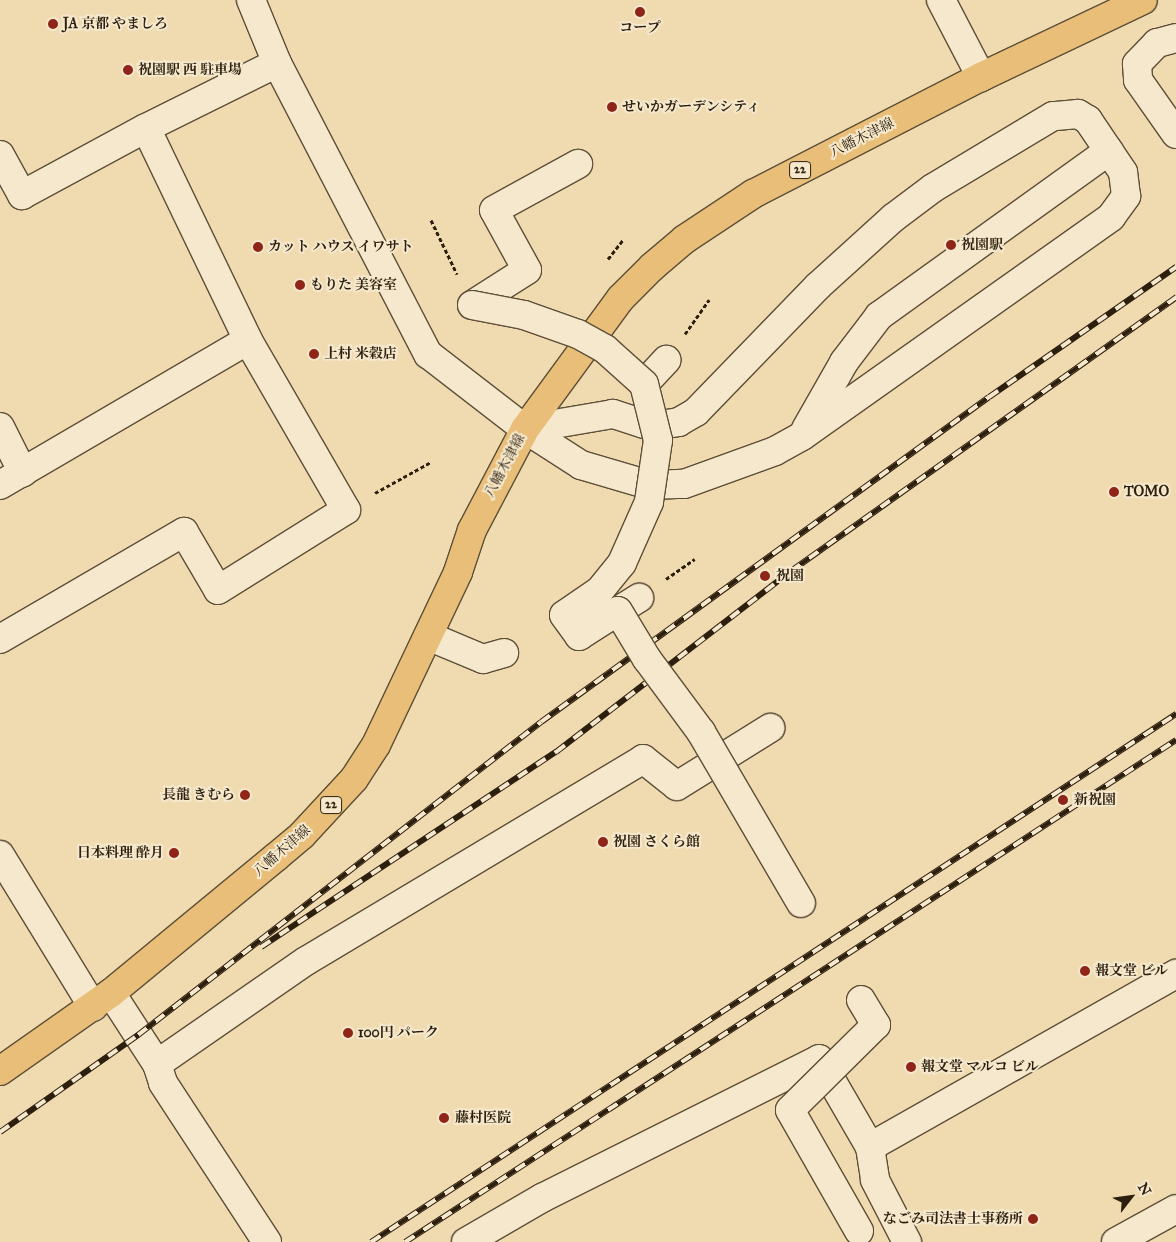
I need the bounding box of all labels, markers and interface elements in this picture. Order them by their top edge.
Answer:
marker: コープ [634,6,646,18]
place label: JA 京都 やましろ [63,16,168,32]
marker: JA 京都 やましろ [47,18,59,30]
place label: コープ [619,20,661,36]
place label: 祝園駅 西 駐車場 [138,62,242,78]
marker: 祝園駅 西 駐車場 [122,64,134,76]
place label: せいかガーデンシティ [622,99,762,115]
marker: せいかガーデンシティ [606,101,618,113]
street label: 八幡木津線 [827,115,897,161]
road number: 22 [789,160,811,180]
place label: 祝園駅 [961,237,1003,253]
place label: カット ハウス イワサト [268,239,414,255]
marker: 祝園駅 [945,239,957,251]
marker: カット ハウス イワサト [252,241,264,253]
place label: もりた 美容室 [310,277,397,293]
marker: もりた 美容室 [294,279,306,291]
place label: 上村 米穀店 [324,346,397,362]
marker: 上村 米穀店 [308,348,320,360]
street label: 八幡木津線 [481,431,529,501]
place label: TOMO [1124,484,1169,500]
marker: TOMO [1108,486,1120,498]
place label: 祝園 [776,568,804,584]
marker: 祝園 [758,569,772,583]
place label: 長龍 きむら [162,787,235,803]
marker: 長龍 きむら [239,789,251,801]
place label: 新祝園 [1074,792,1116,808]
marker: 新祝園 [1056,793,1070,807]
road number: 22 [320,796,342,814]
street label: 八幡木津線 [250,822,314,880]
place label: 祝園 さくら館 [613,834,700,850]
marker: 祝園 さくら館 [597,836,609,848]
place label: 日本料理 酔月 [77,845,164,861]
marker: 日本料理 酔月 [168,847,180,859]
place label: 報文堂 ビル [1095,963,1168,979]
marker: 報文堂 ビル [1079,965,1091,977]
place label: 100円 パーク [358,1025,439,1041]
marker: 100円 パーク [342,1027,354,1039]
place label: 報文堂 マルコ ビル [921,1059,1039,1075]
marker: 報文堂 マルコ ビル [905,1061,917,1073]
place label: 藤村医院 [455,1110,511,1126]
marker: 藤村医院 [437,1111,451,1125]
north arrow [1106,1172,1156,1222]
text: N [1134,1180,1155,1199]
place label: なごみ司法書士事務所 [883,1211,1023,1227]
marker: なごみ司法書士事務所 [1027,1213,1039,1225]

